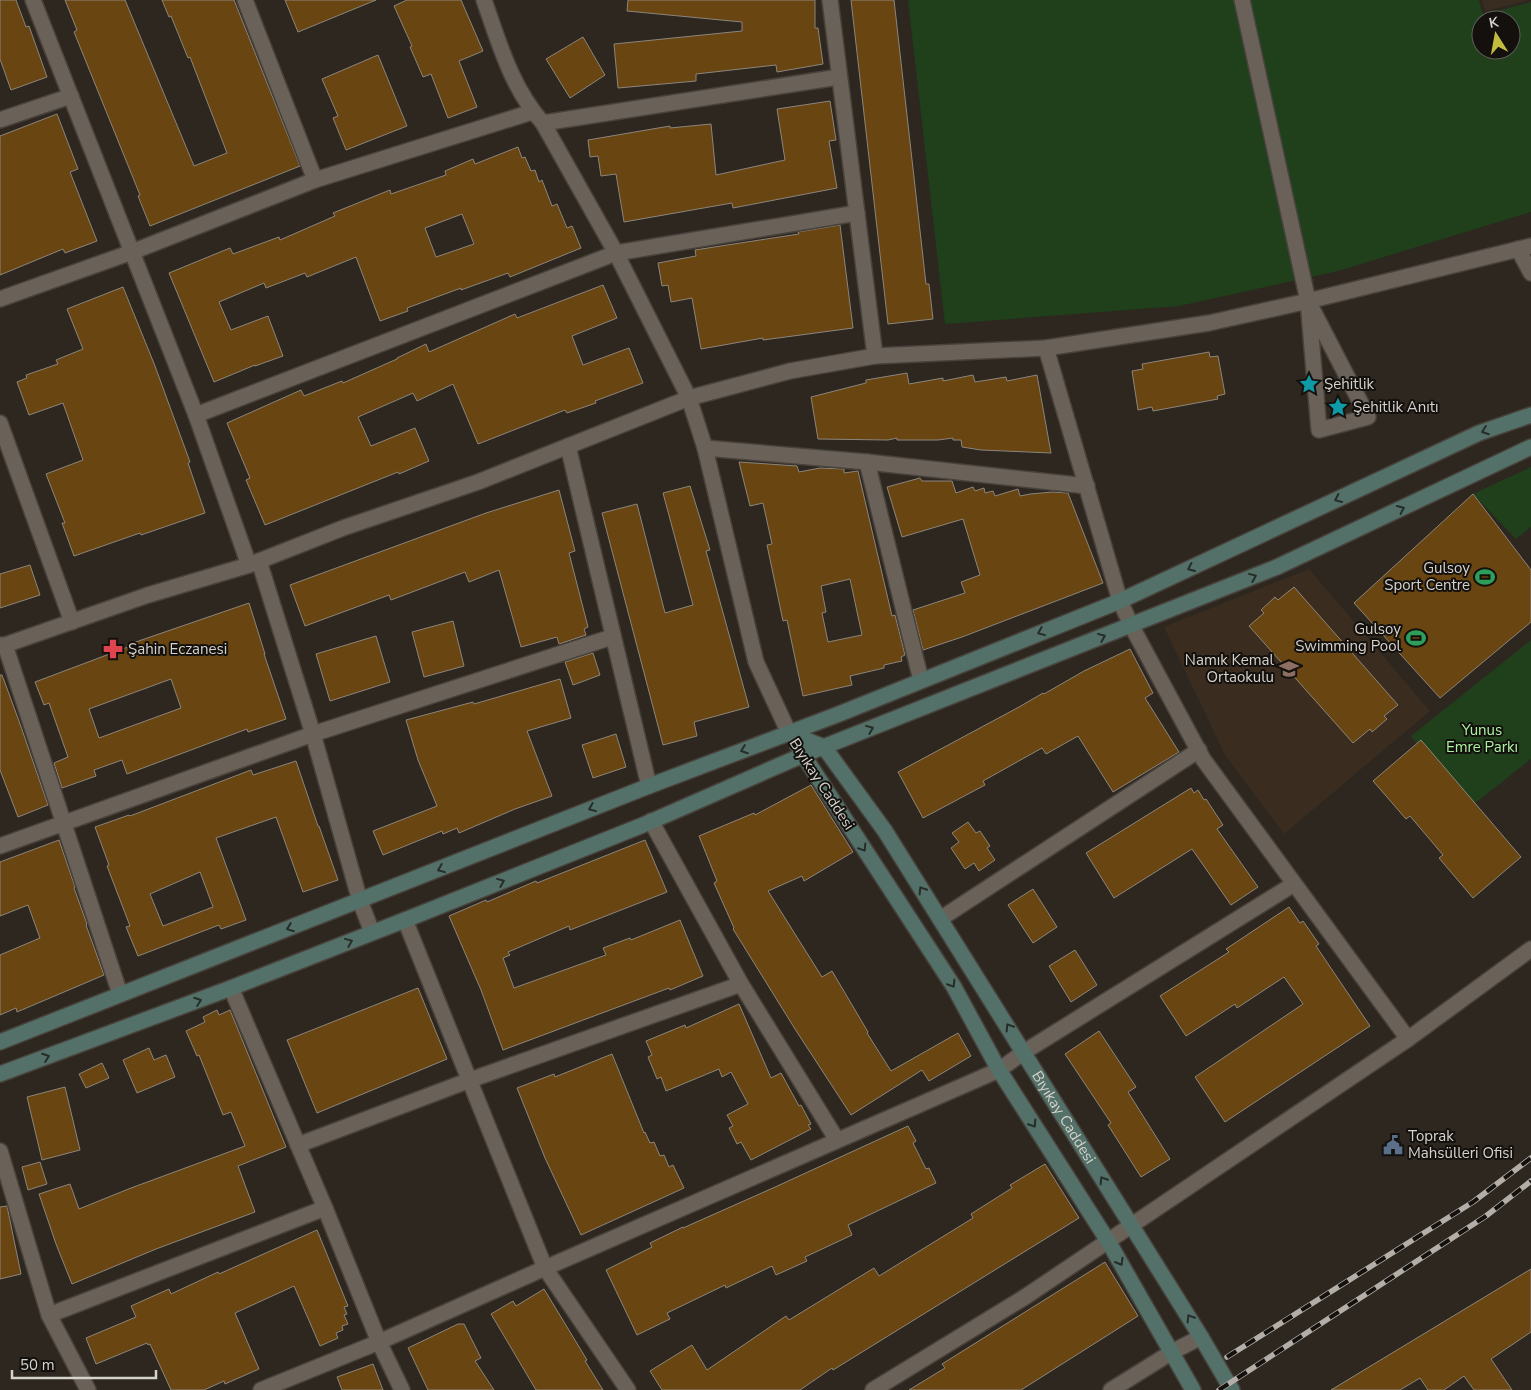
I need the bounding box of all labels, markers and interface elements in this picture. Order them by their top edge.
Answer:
north arrow [1471,10,1521,60]
text: K [1487,12,1501,33]
place icon: Şehitlik [1298,373,1320,395]
place label: Şehitlik [1324,374,1374,394]
place icon: Şehitlik Anıtı [1327,396,1349,418]
place label: Şehitlik Anıtı [1353,397,1438,417]
one-way arrow [1481,425,1490,435]
one-way arrow [1334,493,1343,503]
one-way arrow [1396,505,1405,515]
place label: Gulsoy Sport Centre [1384,558,1470,595]
one-way arrow [1187,562,1196,573]
sports icon: Gulsoy Sport Centre [1474,566,1496,588]
one-way arrow [1248,572,1257,583]
place label: Gulsoy Swimming Pool [1295,619,1402,656]
one-way arrow [1037,626,1046,637]
sports icon: Gulsoy Swimming Pool [1405,627,1427,649]
one-way arrow [1097,632,1106,643]
pharmacy icon: Şahin Eczanesi [102,638,124,660]
place label: Şahin Eczanesi [128,639,227,659]
place label: Namık Kemal Ortaokulu [1185,650,1275,687]
school or university icon: Namık Kemal Ortaokulu [1278,658,1300,680]
park label: Yunus Emre Parkı [1446,720,1518,757]
one-way arrow [865,724,873,734]
street label: Bıyıkay Caddesi [785,734,859,834]
one-way arrow [740,744,748,754]
one-way arrow [588,802,597,813]
one-way arrow [857,842,867,851]
one-way arrow [437,862,446,873]
one-way arrow [496,878,504,888]
one-way arrow [919,886,928,895]
one-way arrow [286,922,294,932]
one-way arrow [344,937,353,948]
one-way arrow [946,978,955,987]
one-way arrow [193,997,202,1007]
one-way arrow [1005,1024,1015,1033]
one-way arrow [41,1053,49,1063]
street label: Bıyıkay Caddesi [1027,1067,1100,1167]
one-way arrow [1027,1119,1037,1128]
place label: Toprak Mahsülleri Ofisi [1408,1126,1513,1163]
public building icon: Toprak Mahsülleri Ofisi [1382,1134,1404,1156]
one-way arrow [1100,1177,1110,1186]
one-way arrow [1114,1256,1124,1265]
one-way arrow [1186,1314,1196,1323]
scale bar [12,1348,156,1380]
text: 50 m [20,1355,55,1375]

